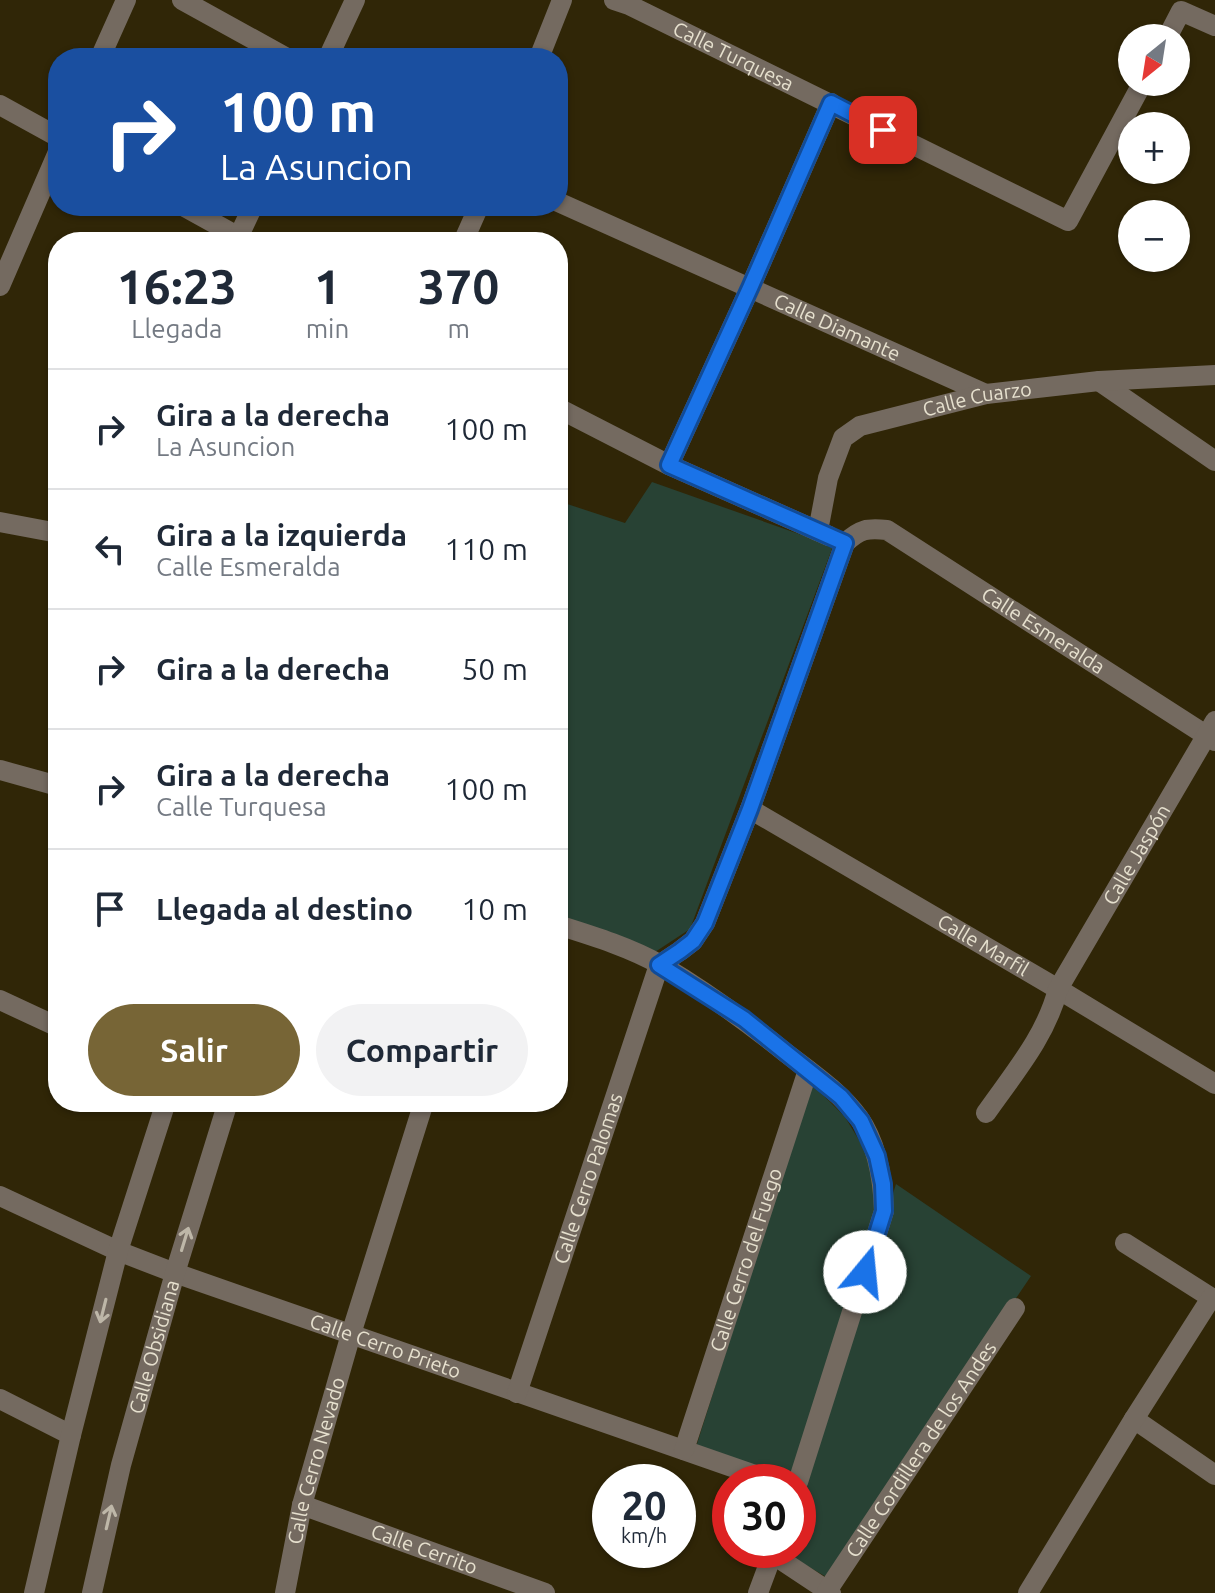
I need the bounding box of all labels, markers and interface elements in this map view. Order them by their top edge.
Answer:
street label: Calle Turquesa [669,17,797,95]
north arrow [1118,24,1190,96]
map controls [1118,24,1190,272]
icon: right [88,80,192,184]
text: 100 m [220,80,376,143]
pin [849,96,917,164]
icon: arrive [861,108,905,152]
button: + [1118,112,1190,184]
text: La Asuncion [220,146,413,187]
button: − [1118,200,1190,272]
text: 16:23 [117,259,237,313]
text: 1 [314,259,341,313]
text: 370 [418,259,499,313]
street label: Calle Diamante [771,288,904,365]
text: Llegada [131,314,222,343]
text: min [306,314,349,343]
text: m [447,314,470,343]
street label: Calle Cuarzo [920,377,1033,421]
text: Gira a la derecha [156,398,390,432]
icon: right [88,407,132,451]
text: 100 m [444,412,528,446]
text: La Asuncion [156,432,295,461]
text: Gira a la izquierda [156,518,407,552]
icon: left [88,527,132,571]
text: 110 m [444,532,528,566]
text: Calle Esmeralda [156,552,341,581]
street label: Calle Esmeralda [977,582,1109,678]
icon: right [88,647,132,691]
text: Gira a la derecha [156,652,390,686]
text: 50 m [461,652,528,686]
text: Gira a la derecha [156,758,390,792]
icon: right [88,767,132,811]
text: 100 m [444,772,528,806]
text: Calle Turquesa [156,792,327,821]
street label: Calle Jaspón [1098,800,1175,909]
icon: arrive [88,887,132,931]
text: Llegada al destino [156,892,413,926]
text: 10 m [461,892,528,926]
street label: Calle Marfil [934,909,1033,980]
button: Salir [88,1004,300,1096]
button: Compartir [316,1004,528,1096]
street label: Calle Cerro Palomas [549,1090,627,1267]
street label: Calle Cerro del Fuego [705,1165,786,1355]
one-way arrow [178,1227,193,1253]
position arrow [823,1230,907,1314]
street label: Calle Obsidiana [124,1277,184,1416]
one-way arrow [95,1297,110,1323]
street label: Calle Cerro Prieto [307,1309,464,1383]
street label: Calle Cordillera de los Andes [841,1337,1001,1561]
street label: Calle Cerro Nevado [283,1374,349,1546]
speed limit sign: 30 [712,1464,816,1568]
text: 20 [621,1483,667,1528]
one-way arrow [102,1505,117,1530]
street label: Calle Cerrito [368,1519,481,1579]
text: km/h [621,1524,667,1547]

